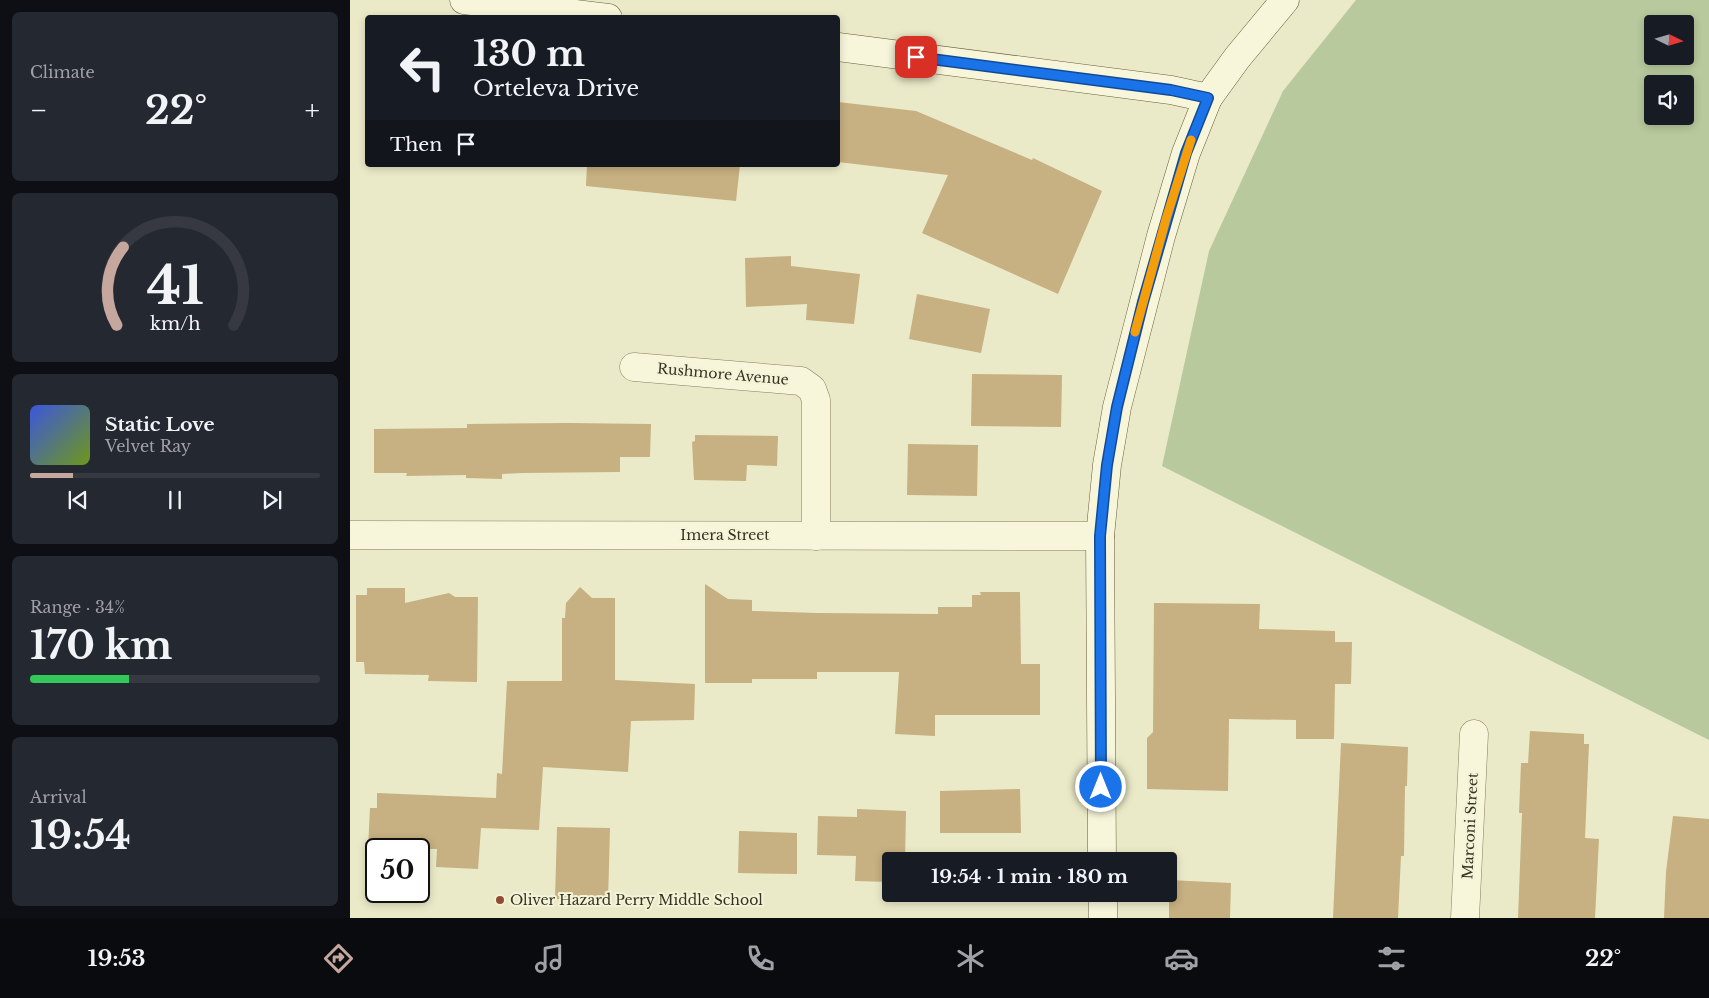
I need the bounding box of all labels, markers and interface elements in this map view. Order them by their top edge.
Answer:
north arrow [1644,15,1694,65]
map controls [1644,15,1694,125]
text: 130 m [473,32,585,75]
icon: left [390,35,455,100]
pin [895,36,937,78]
icon: arrive [902,43,930,71]
text: Climate [30,62,95,82]
text: Orteleva Drive [473,75,639,102]
button: sound [1644,75,1694,125]
text: 22° [145,87,207,134]
text: − [30,93,48,128]
text: + [305,93,320,128]
icon: arrive [452,130,480,158]
text: Then [390,133,442,156]
text: 41 [146,254,204,318]
text: km/h [150,313,200,335]
street label: Rushmore Avenue [657,359,789,389]
text: Static Love [105,413,215,436]
text: Velvet Ray [105,436,191,456]
icon: previous [64,486,92,514]
icon: pause [161,486,189,514]
icon: next [258,486,286,514]
street label: Imera Street [680,526,770,544]
text: Range · 34% [30,597,125,617]
text: 170 km [30,622,172,669]
position arrow [1074,760,1126,812]
street label: Marconi Street [1458,772,1482,880]
text: Arrival [30,787,87,807]
text: 19:54 [30,812,131,859]
speed limit sign: 50 [365,838,430,903]
text: 19:54 · 1 min · 180 m [931,865,1128,888]
place label: Oliver Hazard Perry Middle School [510,891,763,909]
marker: Oliver Hazard Perry Middle School [494,894,506,906]
icon: directions [321,941,356,976]
icon: music [532,941,567,976]
icon: phone [743,941,778,976]
icon: climate [953,941,988,976]
icon: car [1164,941,1199,976]
icon: filters [1374,941,1409,976]
text: 19:53 [88,945,146,972]
text: 22° [1585,945,1621,972]

